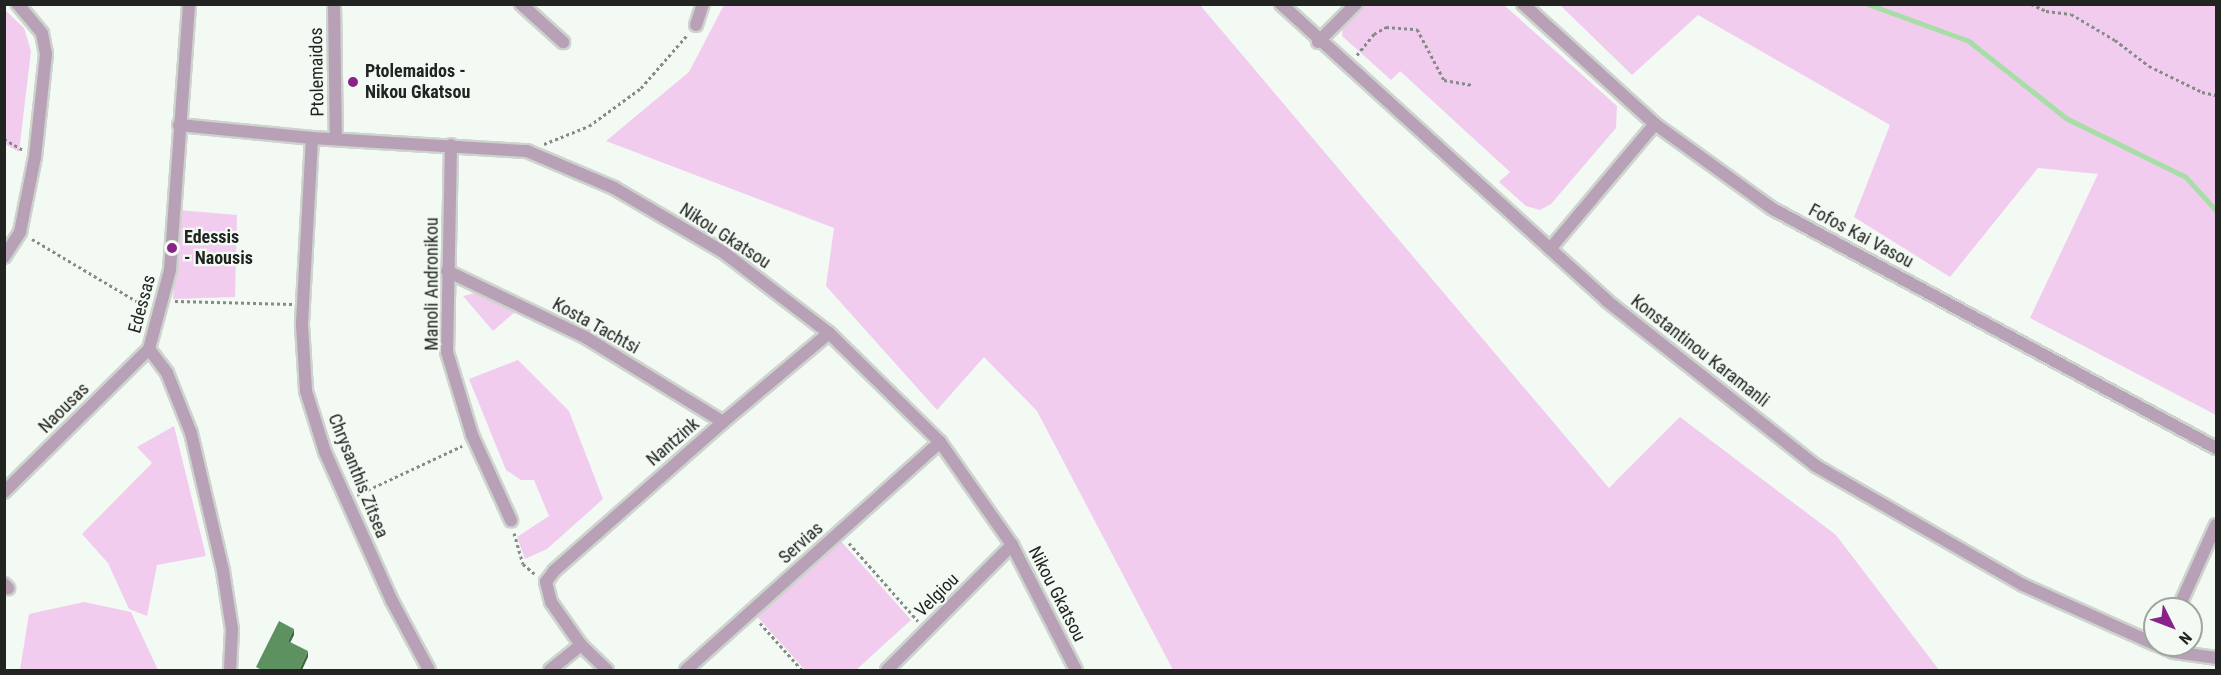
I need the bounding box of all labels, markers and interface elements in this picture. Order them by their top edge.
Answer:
street label: Ptolemaidos [305,27,329,117]
place label: Ptolemaidos - Nikou Gkatsou [365,61,470,104]
marker: Ptolemaidos - Nikou Gkatsou [346,75,360,89]
street label: Nikou Gkatsou [676,199,774,273]
street label: Fofos Kai Vasou [1805,199,1917,273]
street label: Manoli Andronikou [421,217,443,351]
place label: Edessis - Naousis [184,227,253,270]
marker: Edessis - Naousis [165,241,179,255]
street label: Edessas [124,273,160,335]
street label: Konstantinou Karamanli [1627,290,1773,412]
street label: Kosta Tachtsi [549,293,643,359]
street label: Naousas [34,378,94,438]
street label: Chrysanthis Zitsea [323,411,393,541]
street label: Nantzink [642,413,704,471]
street label: Servias [774,518,828,568]
street label: Nikou Gkatsou [1024,543,1090,645]
street label: Velgiou [911,569,963,621]
north arrow [2143,597,2203,657]
text: N [2175,628,2196,648]

